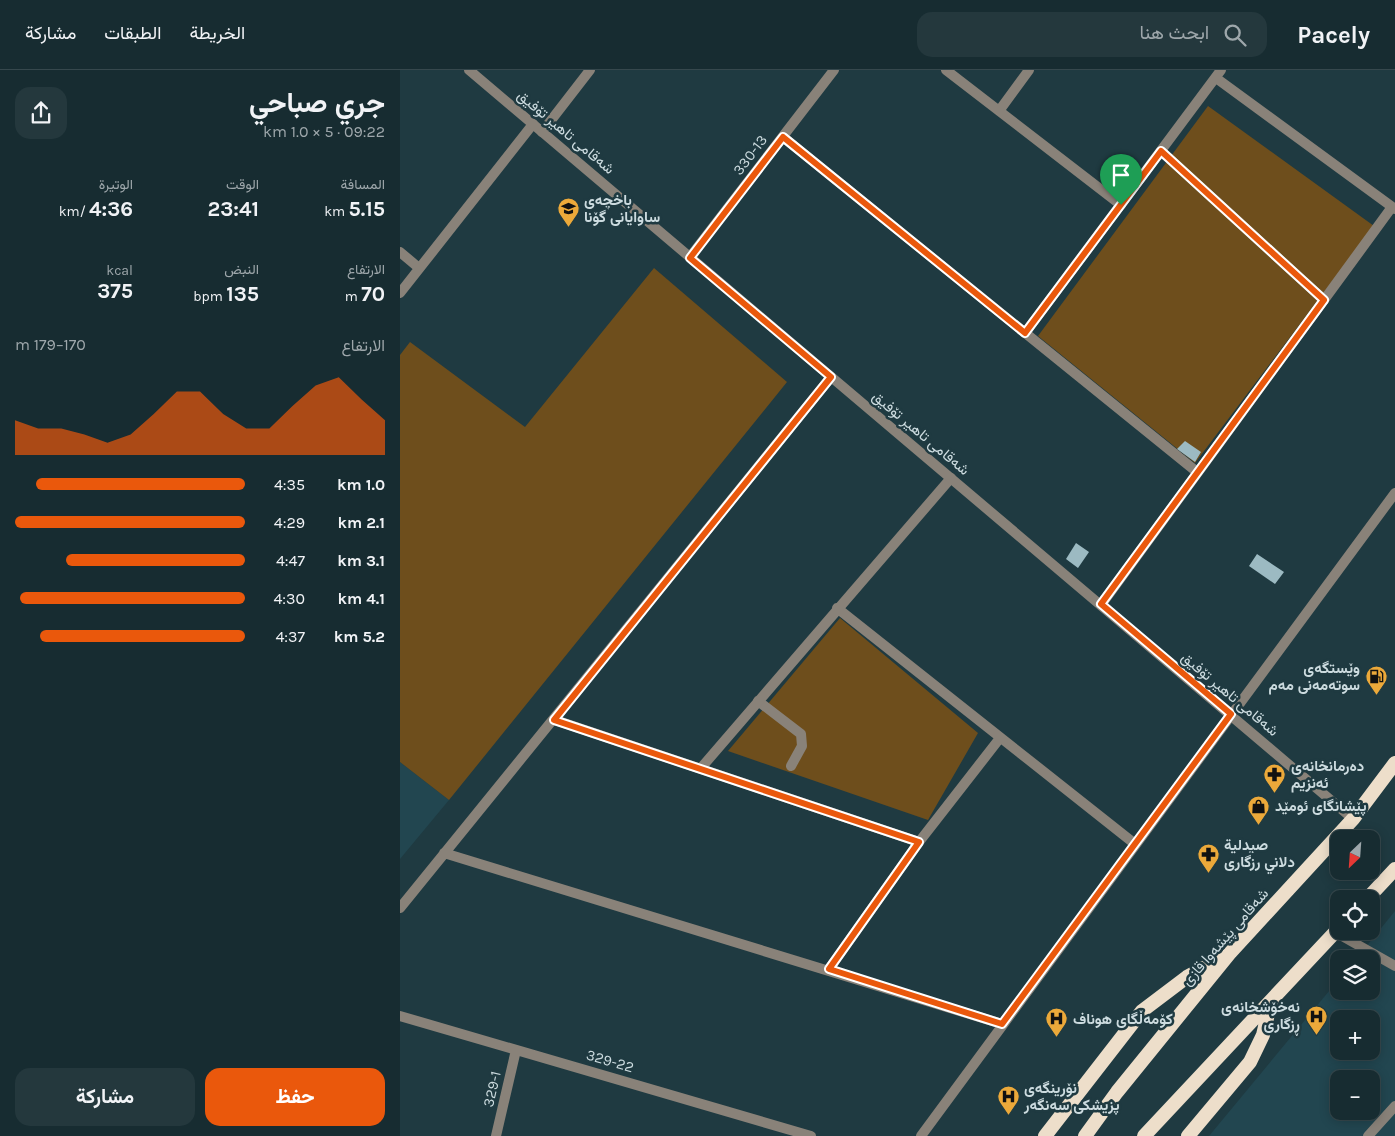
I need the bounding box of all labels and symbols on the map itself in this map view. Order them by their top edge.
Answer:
street label: شەقامی تاهیر تۆفیق [513,86,619,179]
street label: 330-13 [729,131,771,179]
pin [1100,154,1142,205]
place label: باخچەی ساوایانی گۆنا [584,191,660,226]
school or university icon: باخچەی ساوایانی گۆنا [556,197,580,228]
street label: شەقامی تاهیر تۆفیق [868,387,974,480]
street label: شەقامی تاهیر تۆفیق [1177,648,1283,741]
place label: وێستگەی سوتەمەنی مەم [1269,659,1360,695]
fuel station icon: وێستگەی سوتەمەنی مەم [1364,665,1388,696]
place label: دەرمانخانەی ئەنزیم [1291,757,1364,793]
pharmacy icon: دەرمانخانەی ئەنزیم [1263,763,1287,794]
shop icon: پێشانگای ئومێد [1247,794,1271,825]
place label: پێشانگای ئومێد [1275,797,1367,816]
north arrow [1330,830,1380,880]
place label: صيدلية دلاني رزگاری [1224,836,1295,875]
pharmacy icon: صيدلية دلاني رزگاری [1196,842,1220,873]
street label: شەقامی پێشەوا قازی [1178,884,1273,990]
place label: نەخۆشخانەی ڕزگاری [1221,998,1300,1036]
hospital icon: نەخۆشخانەی ڕزگاری [1304,1004,1328,1035]
hospital icon: کۆمەڵگای هوناف [1045,1007,1069,1038]
place label: کۆمەڵگای هوناف [1073,1010,1173,1028]
street label: 329-22 [584,1046,636,1076]
street label: 329-1 [479,1069,505,1109]
place label: نۆرینگەی پزیشکی سەنگەر [1023,1079,1120,1115]
hospital icon: نۆرینگەی پزیشکی سەنگەر [996,1085,1020,1116]

